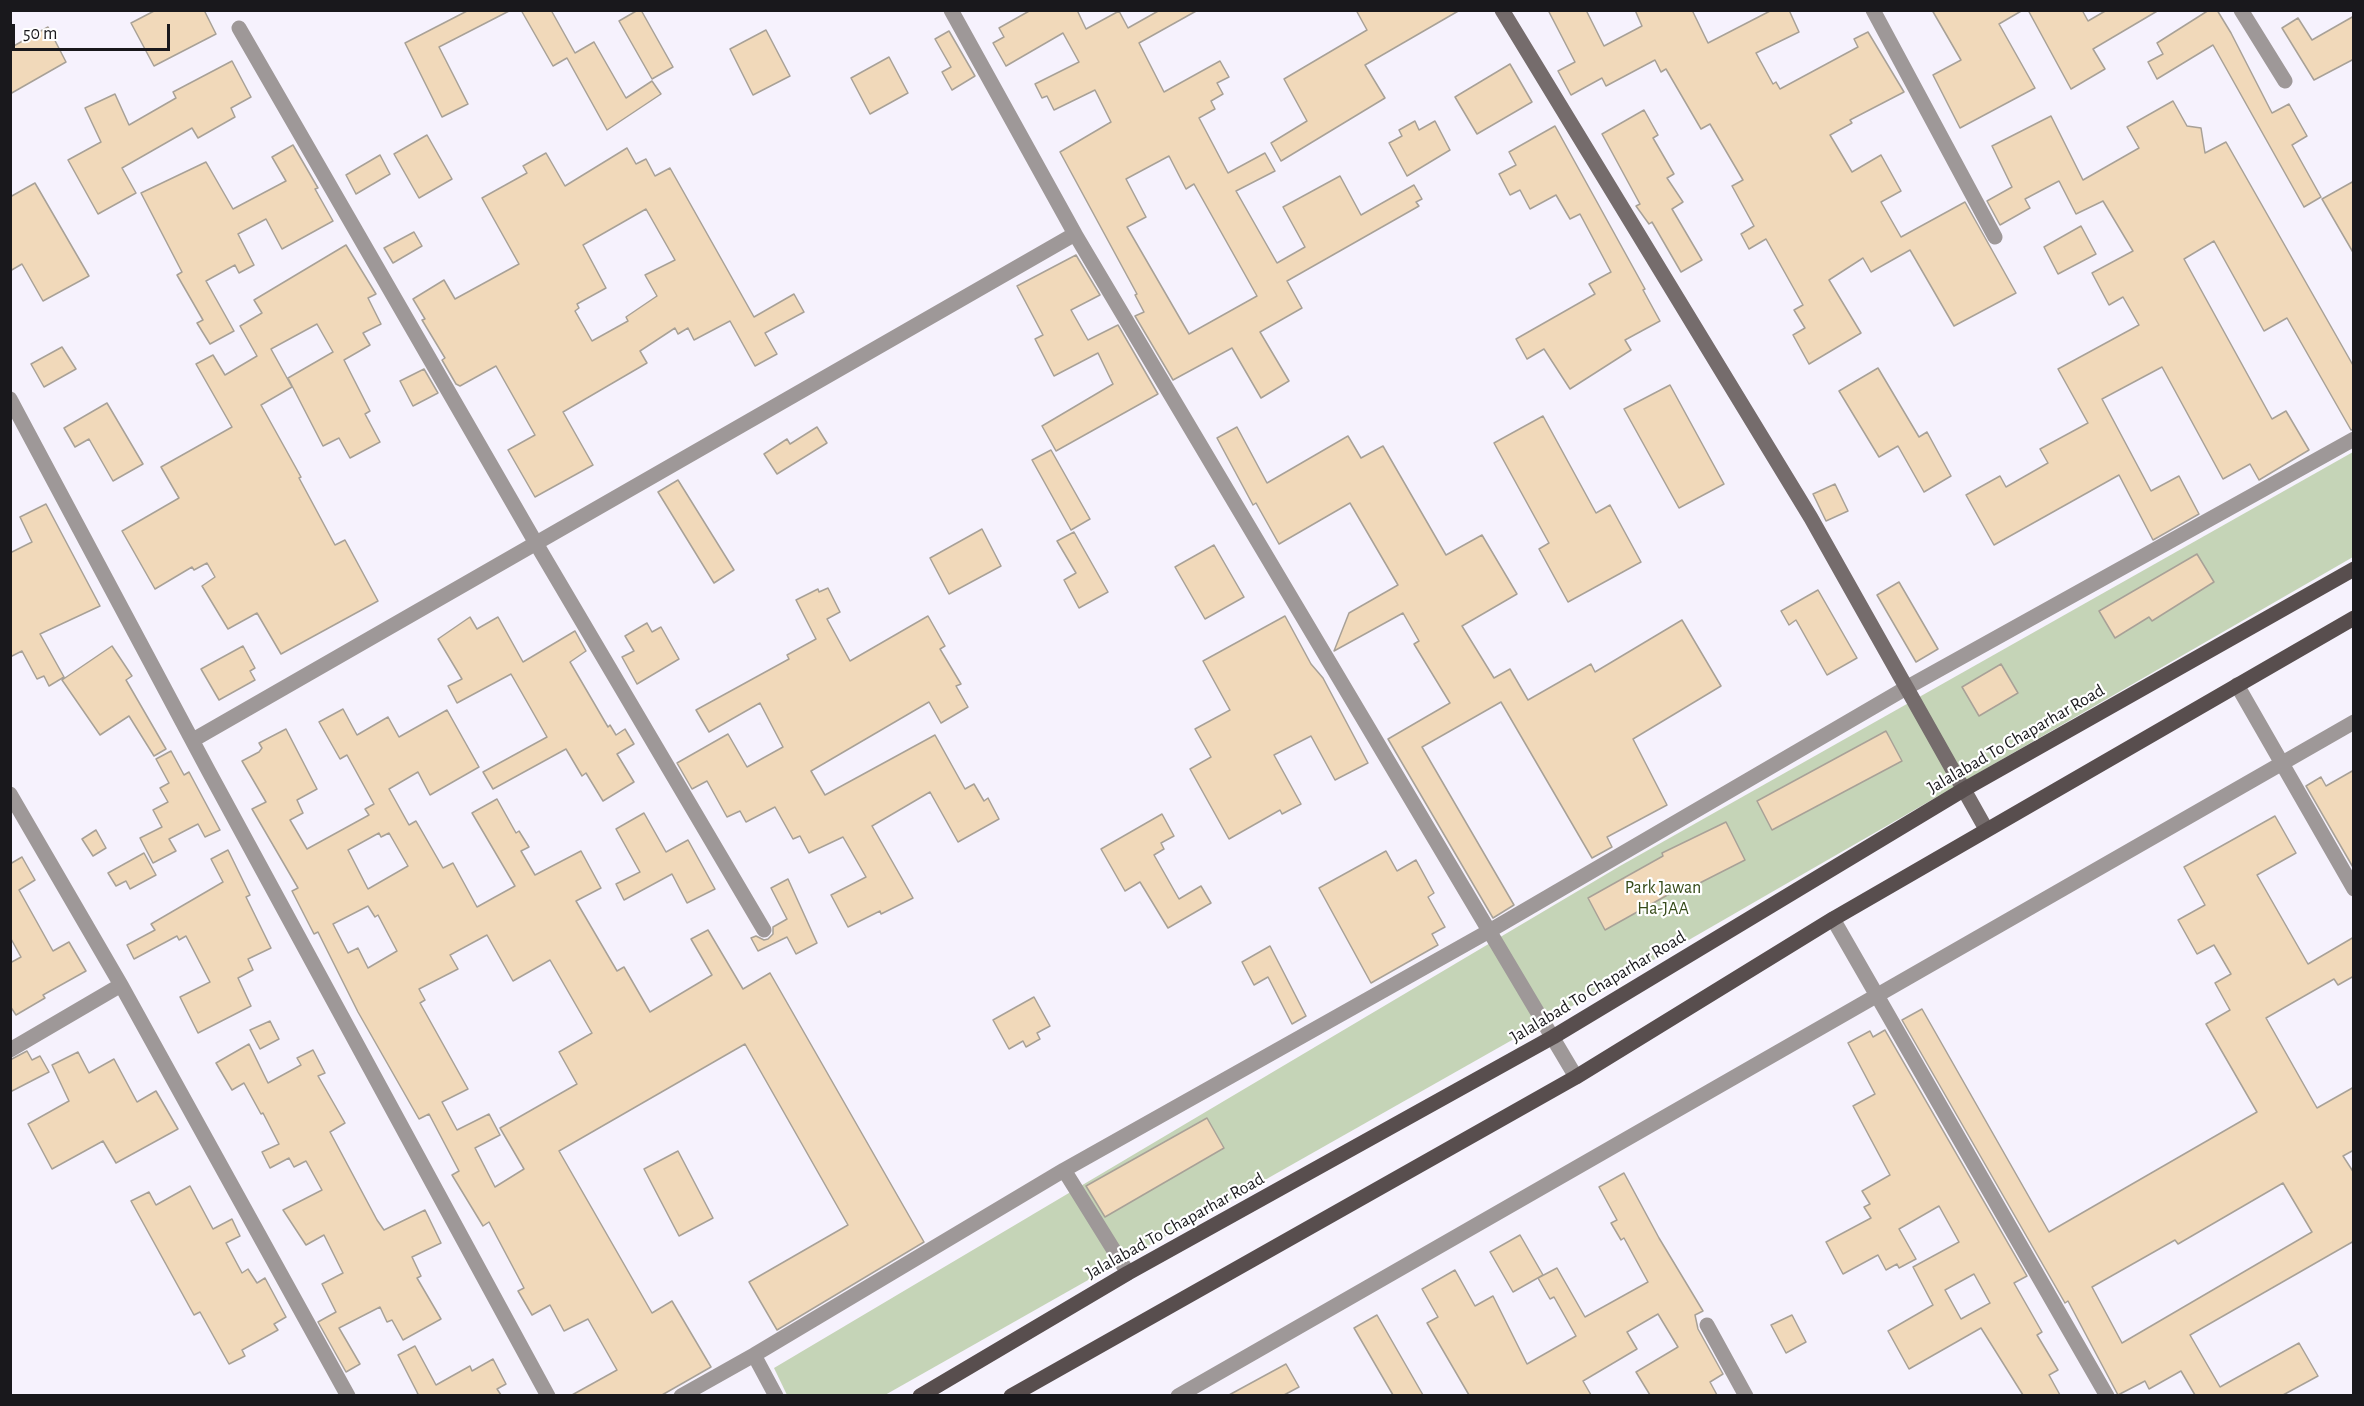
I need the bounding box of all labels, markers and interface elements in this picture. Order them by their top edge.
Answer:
scale bar [15,12,172,50]
text: 50 m [23,25,57,43]
street label: Jalalabad To Chaparhar Road [1924,679,2108,799]
park label: Park Jawan Ha-JAA [1625,877,1701,920]
street label: Jalalabad To Chaparhar Road [1506,926,1690,1048]
street label: Jalalabad To Chaparhar Road [1082,1168,1268,1284]

